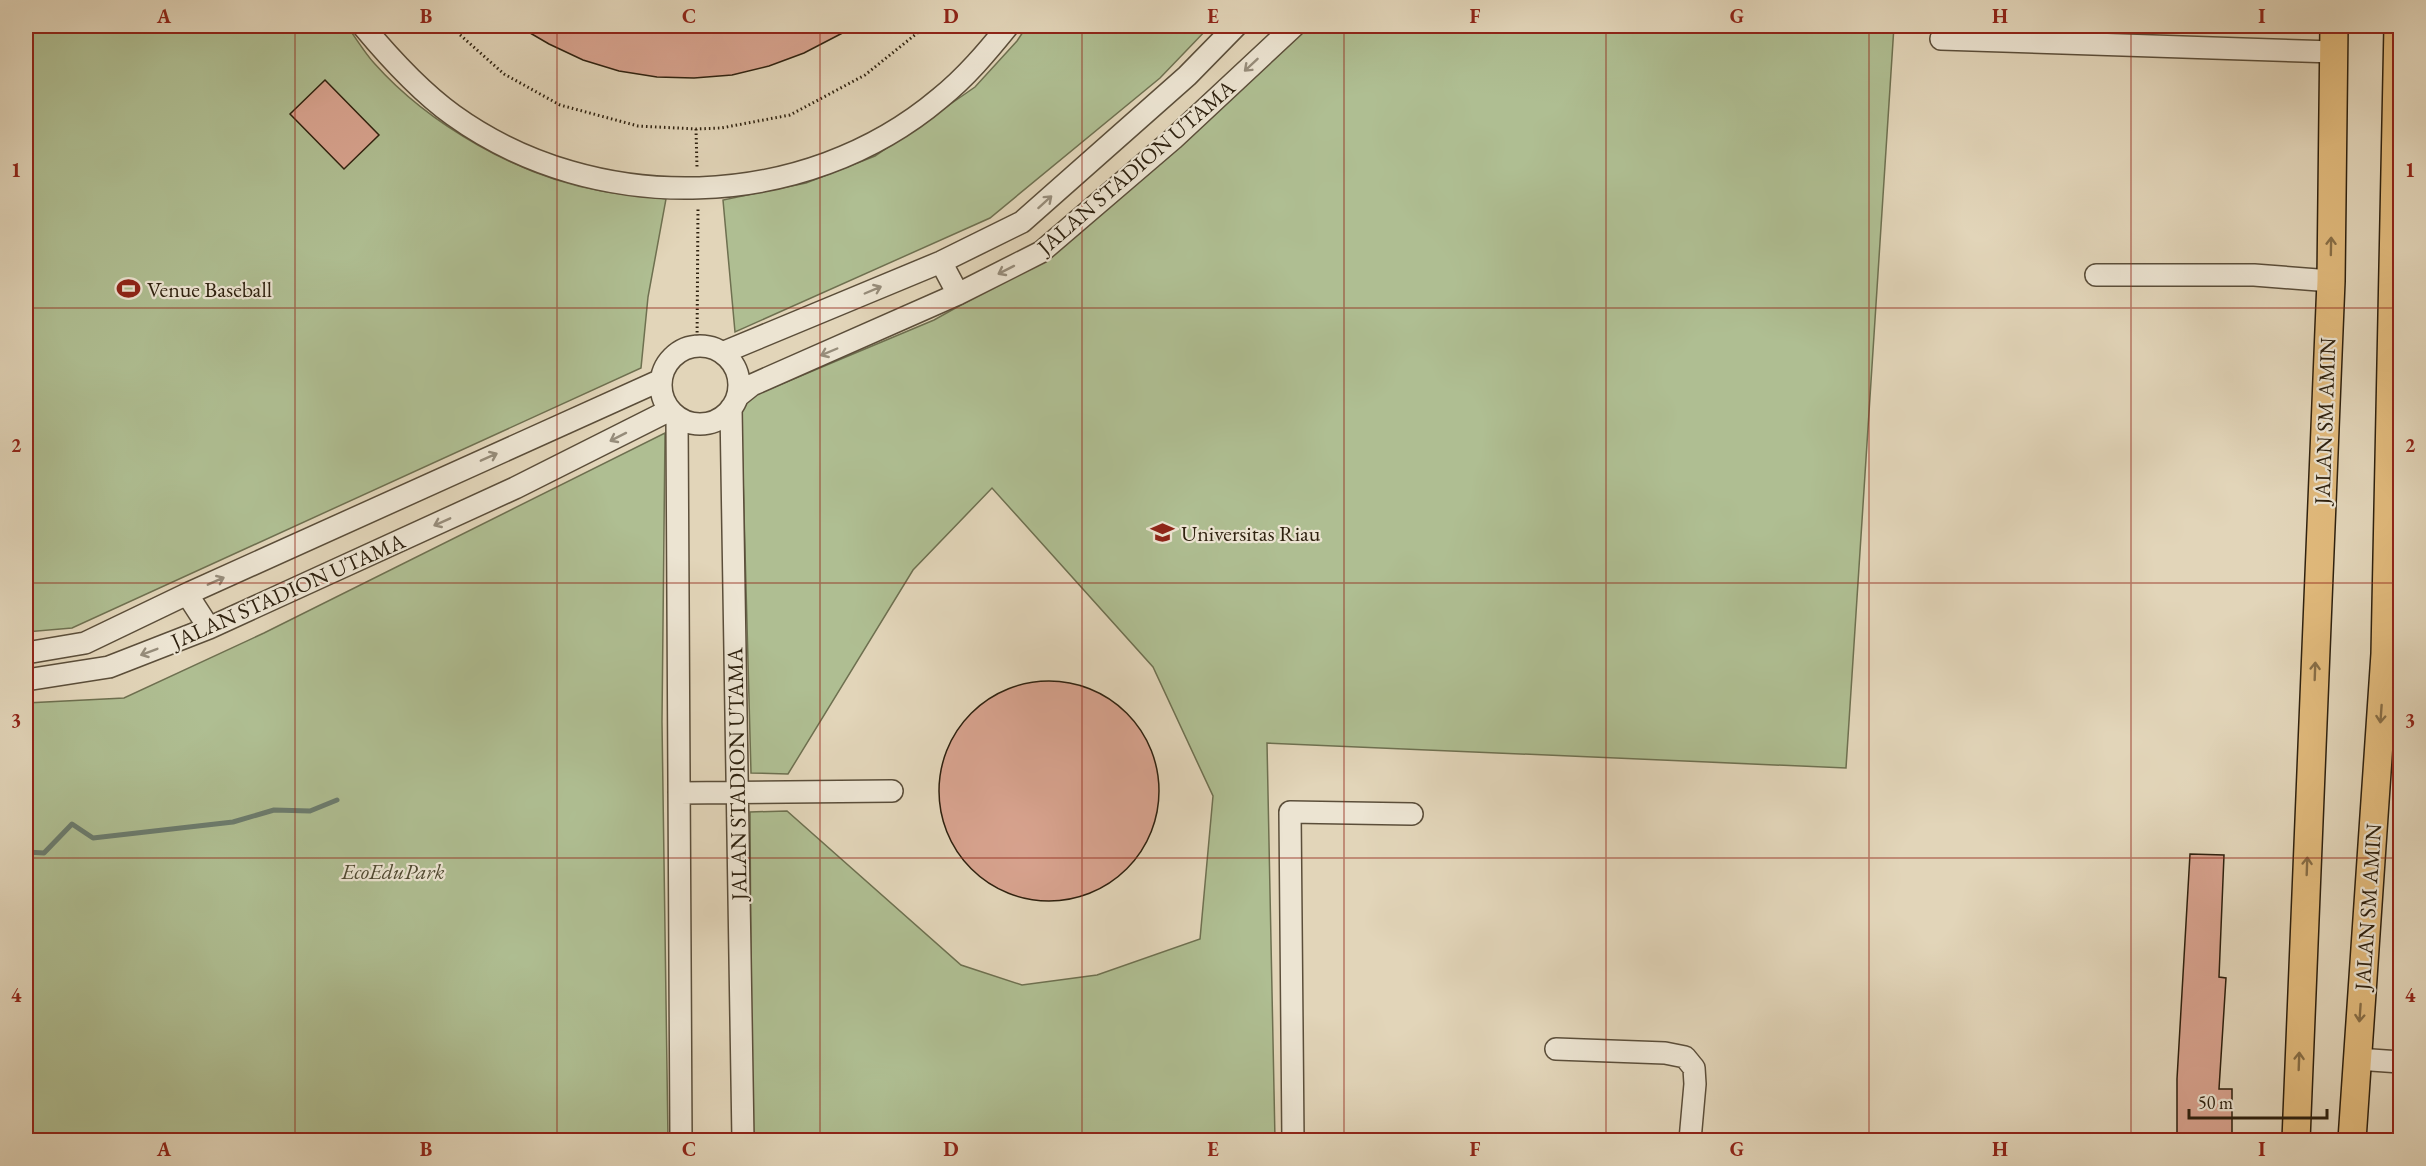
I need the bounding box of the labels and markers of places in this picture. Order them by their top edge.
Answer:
place label: Venue Baseball [147,275,272,304]
sports icon: Venue Baseball [116,276,142,302]
place label: Universitas Riau [1181,519,1321,548]
school or university icon: Universitas Riau [1150,520,1176,546]

